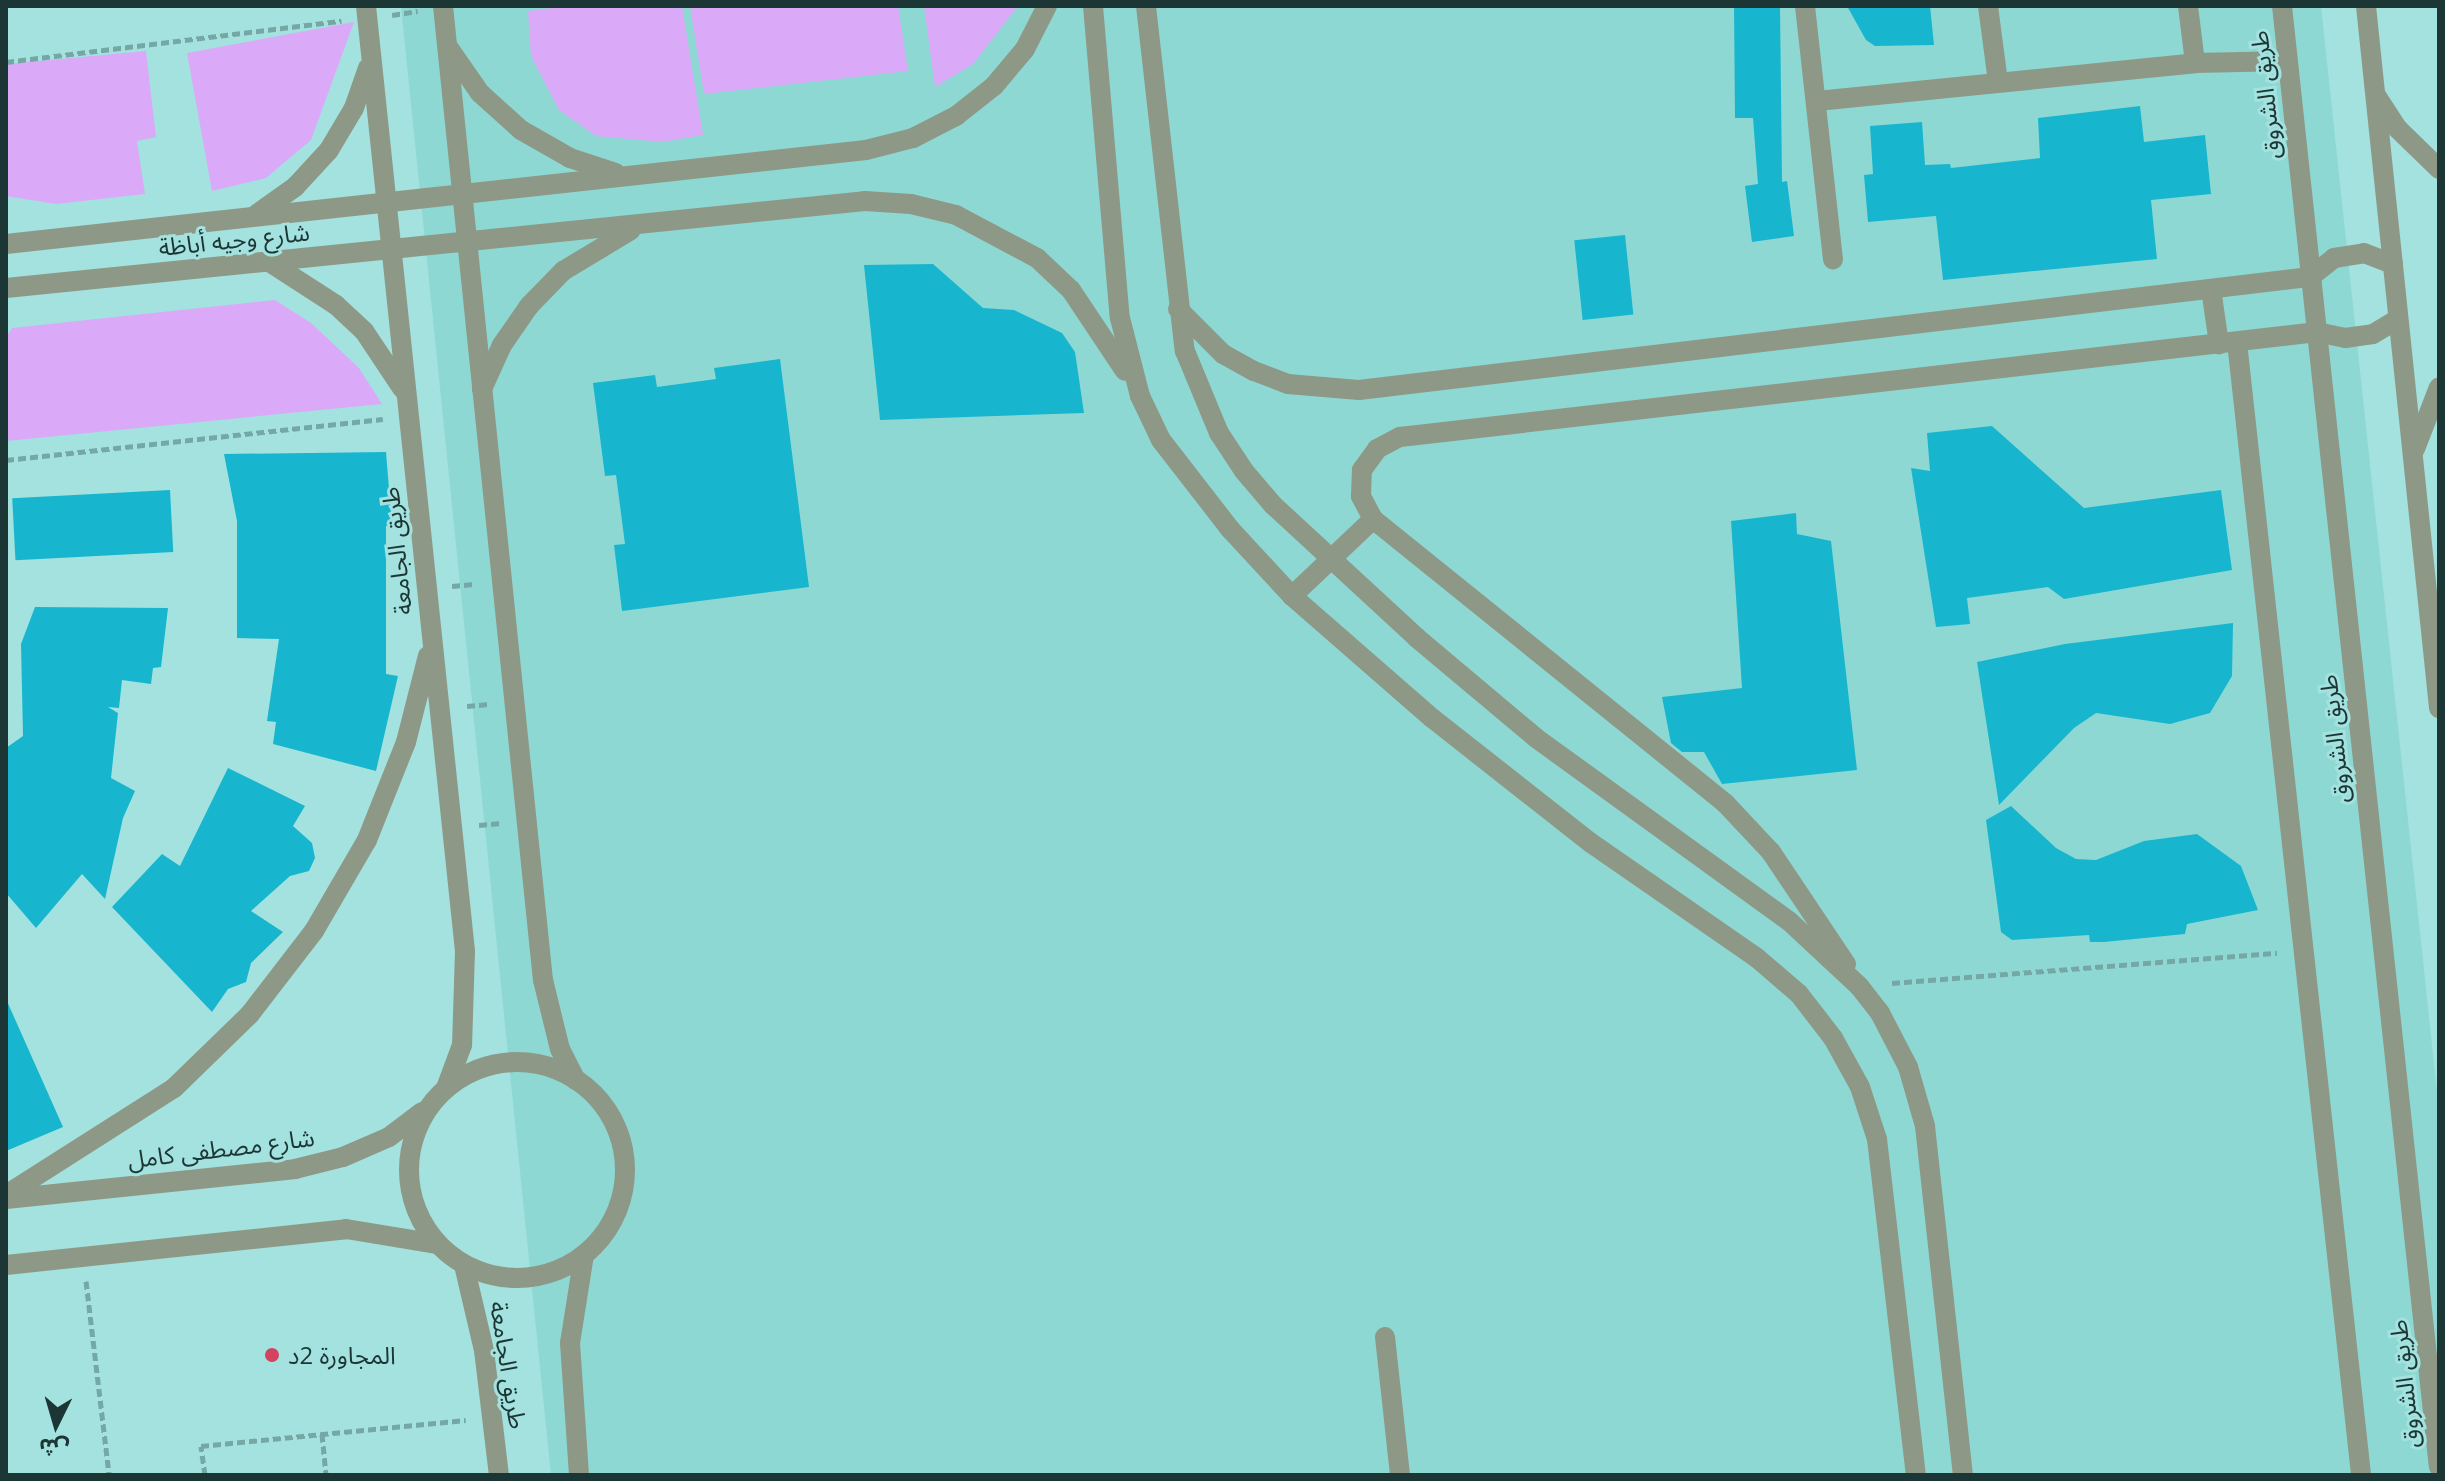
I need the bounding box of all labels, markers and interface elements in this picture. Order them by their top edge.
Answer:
street label: طريق الشروق [2244,29,2286,161]
street label: شارع وجيه أباظة [157,217,311,261]
street label: طريق الجامعة [375,485,417,617]
street label: طريق الشروق [2313,673,2355,805]
street label: شارع مصطفى كامل [126,1122,316,1174]
street label: طريق الجامعة [485,1299,533,1431]
street label: طريق الشروق [2383,1318,2425,1450]
place label: المجاورة 2د [288,1341,396,1369]
marker: المجاورة 2د [263,1346,281,1364]
north arrow [16,1385,96,1465]
text: ش [38,1433,70,1465]

